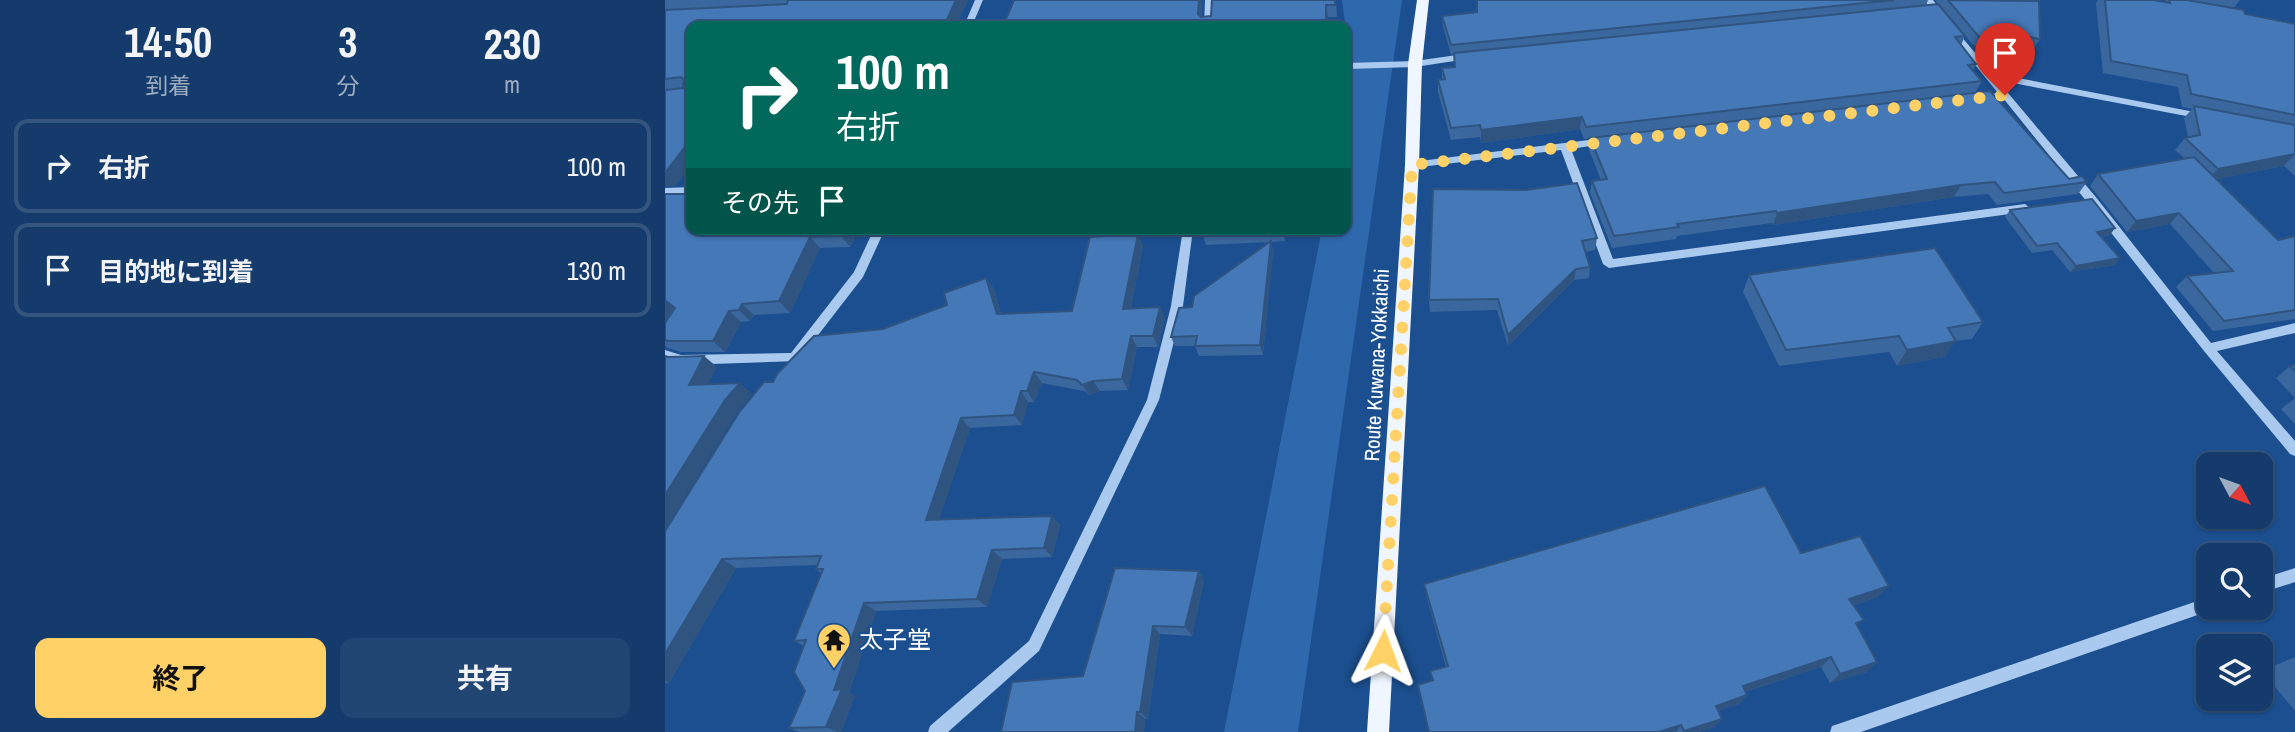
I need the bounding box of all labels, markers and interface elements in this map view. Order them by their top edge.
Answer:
text: 14:50 [124,14,212,70]
text: 3 [338,14,357,70]
text: 230 [483,16,541,72]
pin [1975,23,2035,95]
icon: arrive [1986,34,2024,72]
text: 100 m [836,38,950,104]
icon: right [721,49,812,140]
text: m [504,69,520,100]
text: 到着 [145,70,191,101]
text: 分 [336,70,359,101]
text: 右折 [836,105,900,148]
icon: right [39,147,77,185]
text: 100 m [567,149,626,184]
text: 右折 [98,150,150,185]
icon: arrive [813,182,851,220]
text: その先 [721,185,799,220]
icon: arrive [39,251,77,289]
text: 130 m [567,253,626,288]
text: 目的地に到着 [98,254,254,289]
street label: Route Kuwana-Yokkaichi [1357,268,1396,462]
north arrow [2196,452,2273,528]
map controls [2196,452,2273,711]
button: search [2196,543,2273,620]
position arrow [1346,614,1420,688]
temple icon: 太子堂 [815,621,853,670]
place label: 太子堂 [859,623,931,655]
button: layers [2196,634,2273,711]
button: 終了 [35,638,326,718]
button: 共有 [340,638,630,718]

